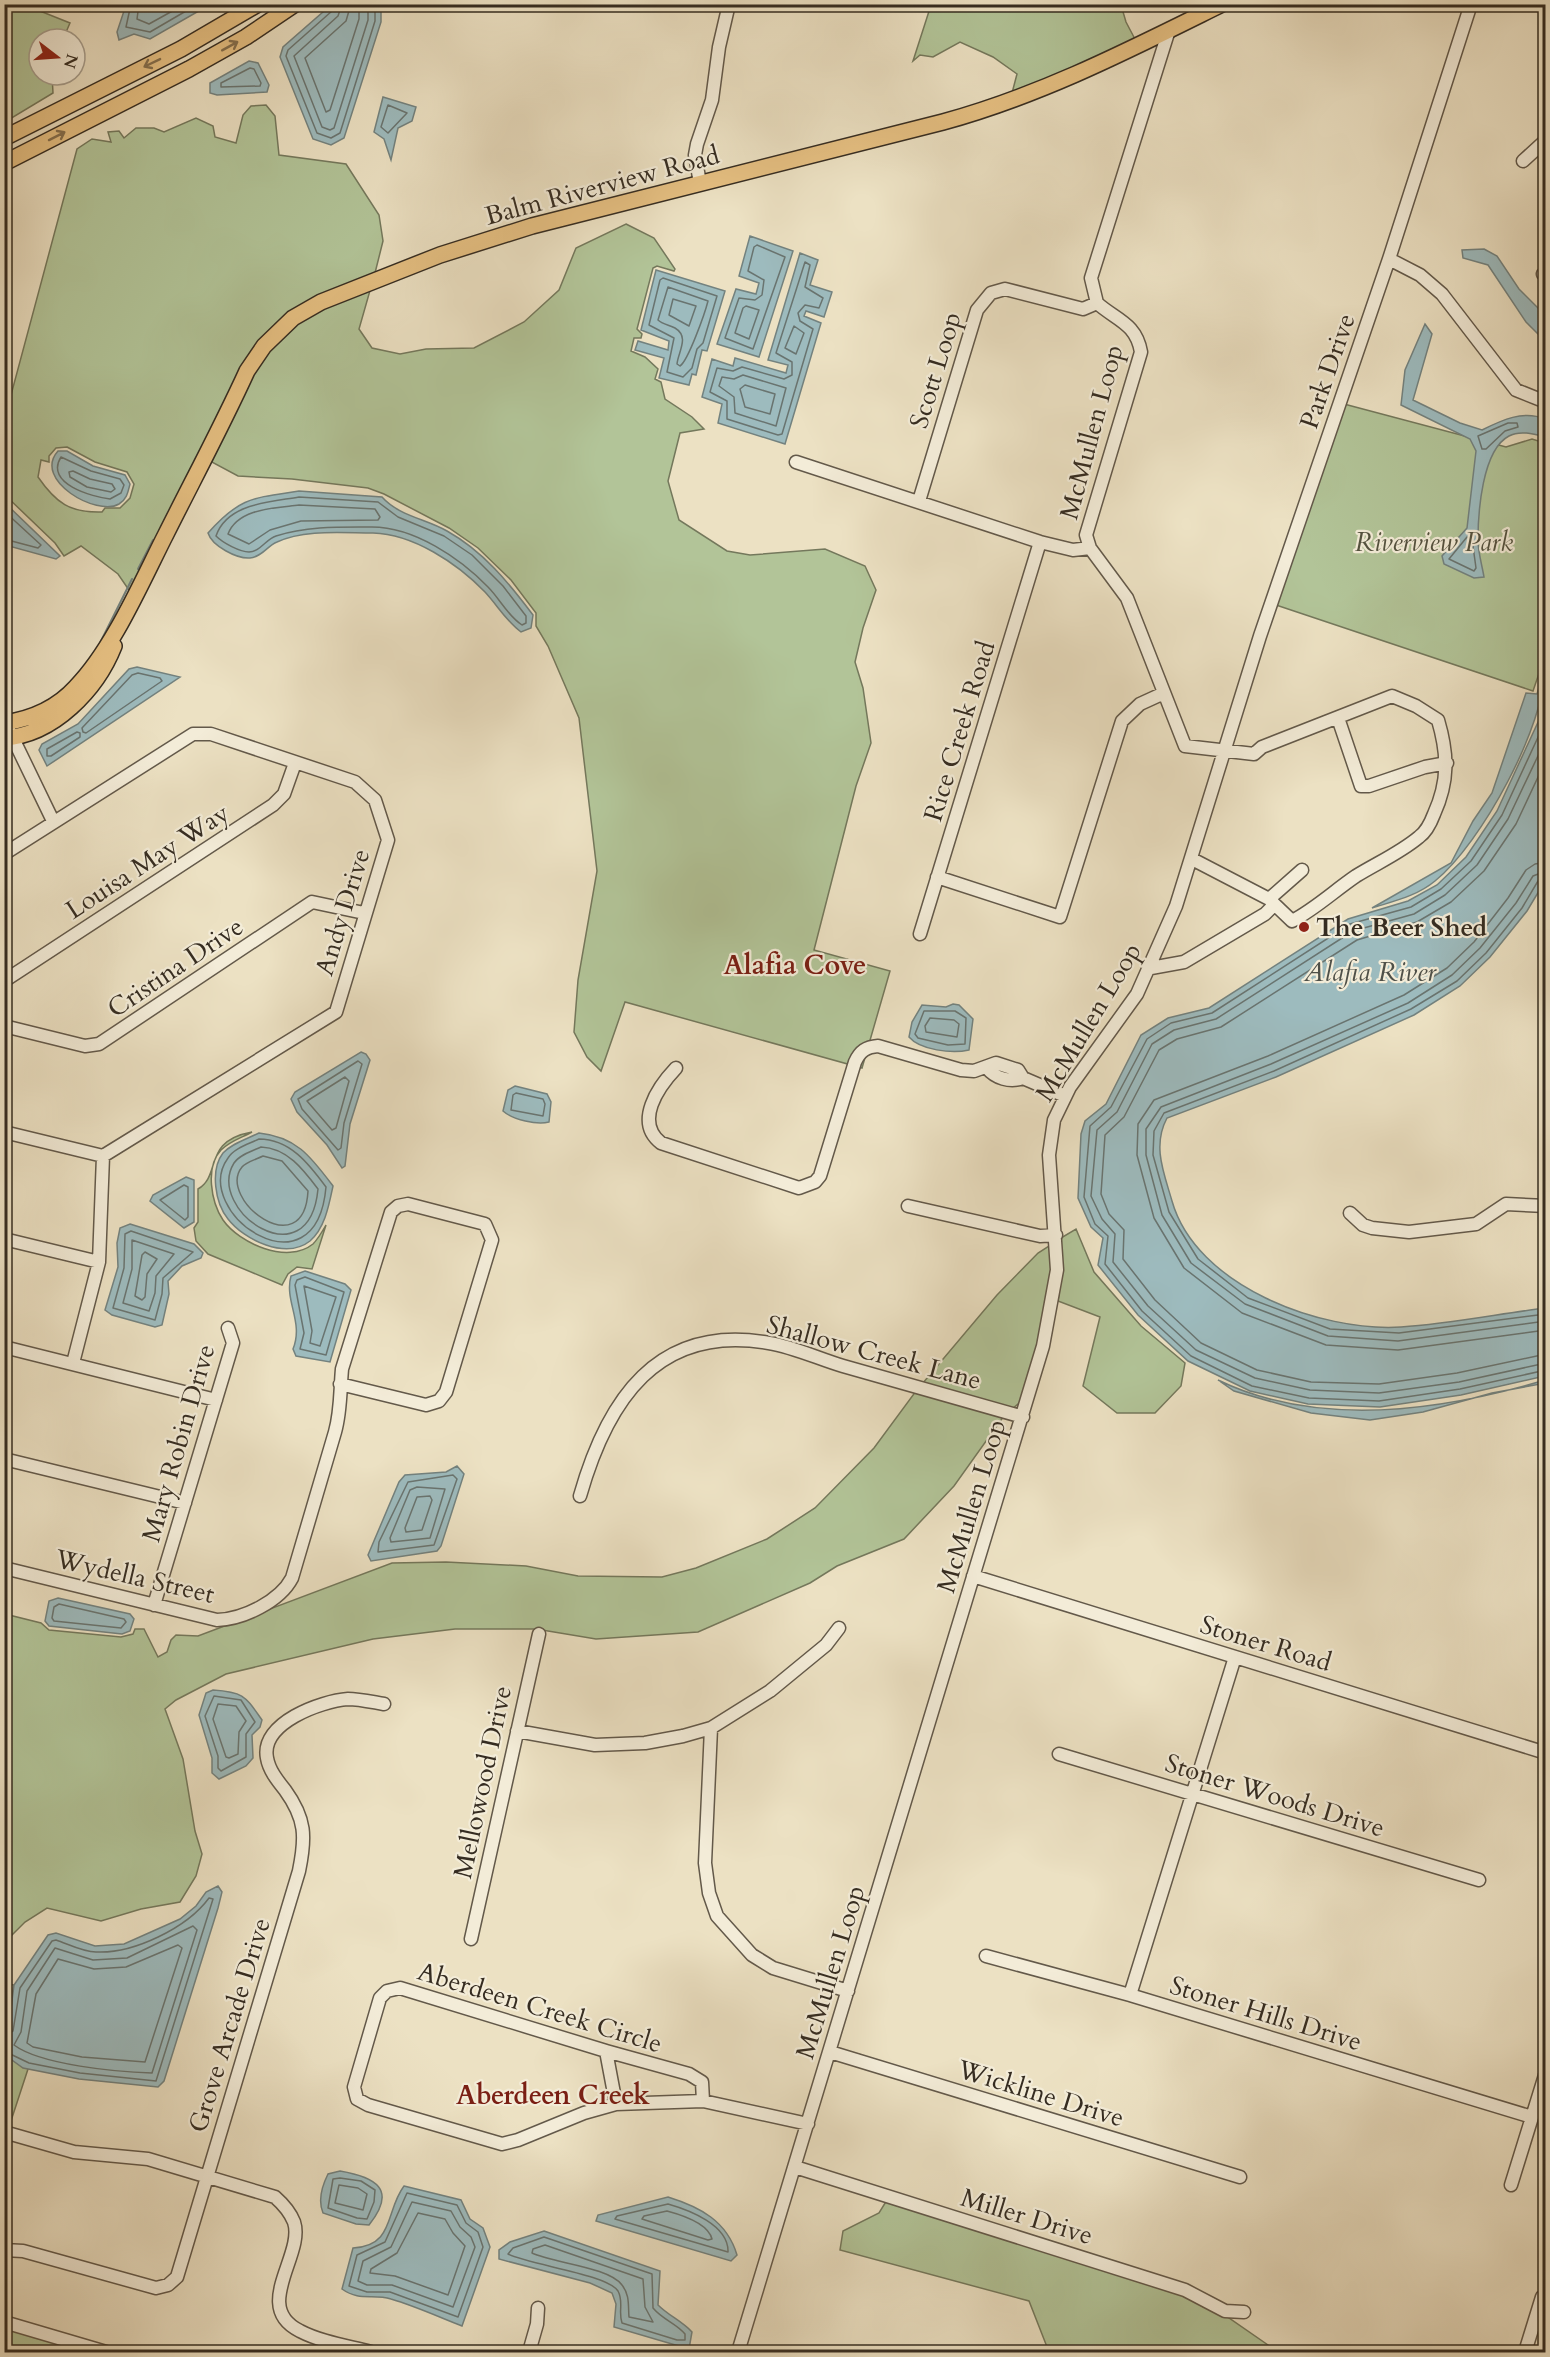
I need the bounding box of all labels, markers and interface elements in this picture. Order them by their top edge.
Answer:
north arrow [27,27,87,87]
one-way arrow [220,40,238,51]
text: N [58,51,83,71]
one-way arrow [143,58,161,70]
one-way arrow [47,130,65,141]
street label: Balm Riverview Road [481,137,723,234]
street label: Scott Loop [901,308,970,433]
street label: Park Drive [1291,309,1364,434]
street label: McMullen Loop [1051,341,1132,523]
park label: Riverview Park [1355,525,1513,560]
street label: Rice Creek Road [915,636,1004,826]
street label: Louisa May Way [59,795,236,927]
street label: Andy Drive [307,845,378,980]
street label: Cristina Drive [101,909,250,1026]
place label: The Beer Shed [1316,910,1487,945]
marker: The Beer Shed [1297,920,1311,934]
street label: McMullen Loop [1027,936,1150,1108]
district label: Alafia Cove [724,947,866,984]
water label: Alafia River [1303,954,1437,991]
street label: Shallow Creek Lane [763,1307,985,1398]
street label: Mary Robin Drive [134,1340,223,1546]
street label: McMullen Loop [928,1415,1014,1597]
street label: Wydella Street [51,1541,218,1612]
street label: Stoner Road [1196,1607,1336,1680]
street label: Mellowood Drive [445,1682,520,1882]
street label: Stoner Woods Drive [1161,1745,1389,1845]
street label: McMullen Loop [787,1881,873,2063]
street label: Grove Arcade Drive [180,1914,279,2137]
street label: Aberdeen Creek Circle [413,1954,666,2061]
street label: Stoner Hills Drive [1165,1968,1366,2059]
street label: Wickline Drive [952,2051,1128,2135]
district label: Aberdeen Creek [456,2077,650,2114]
street label: Miller Drive [957,2180,1097,2253]

